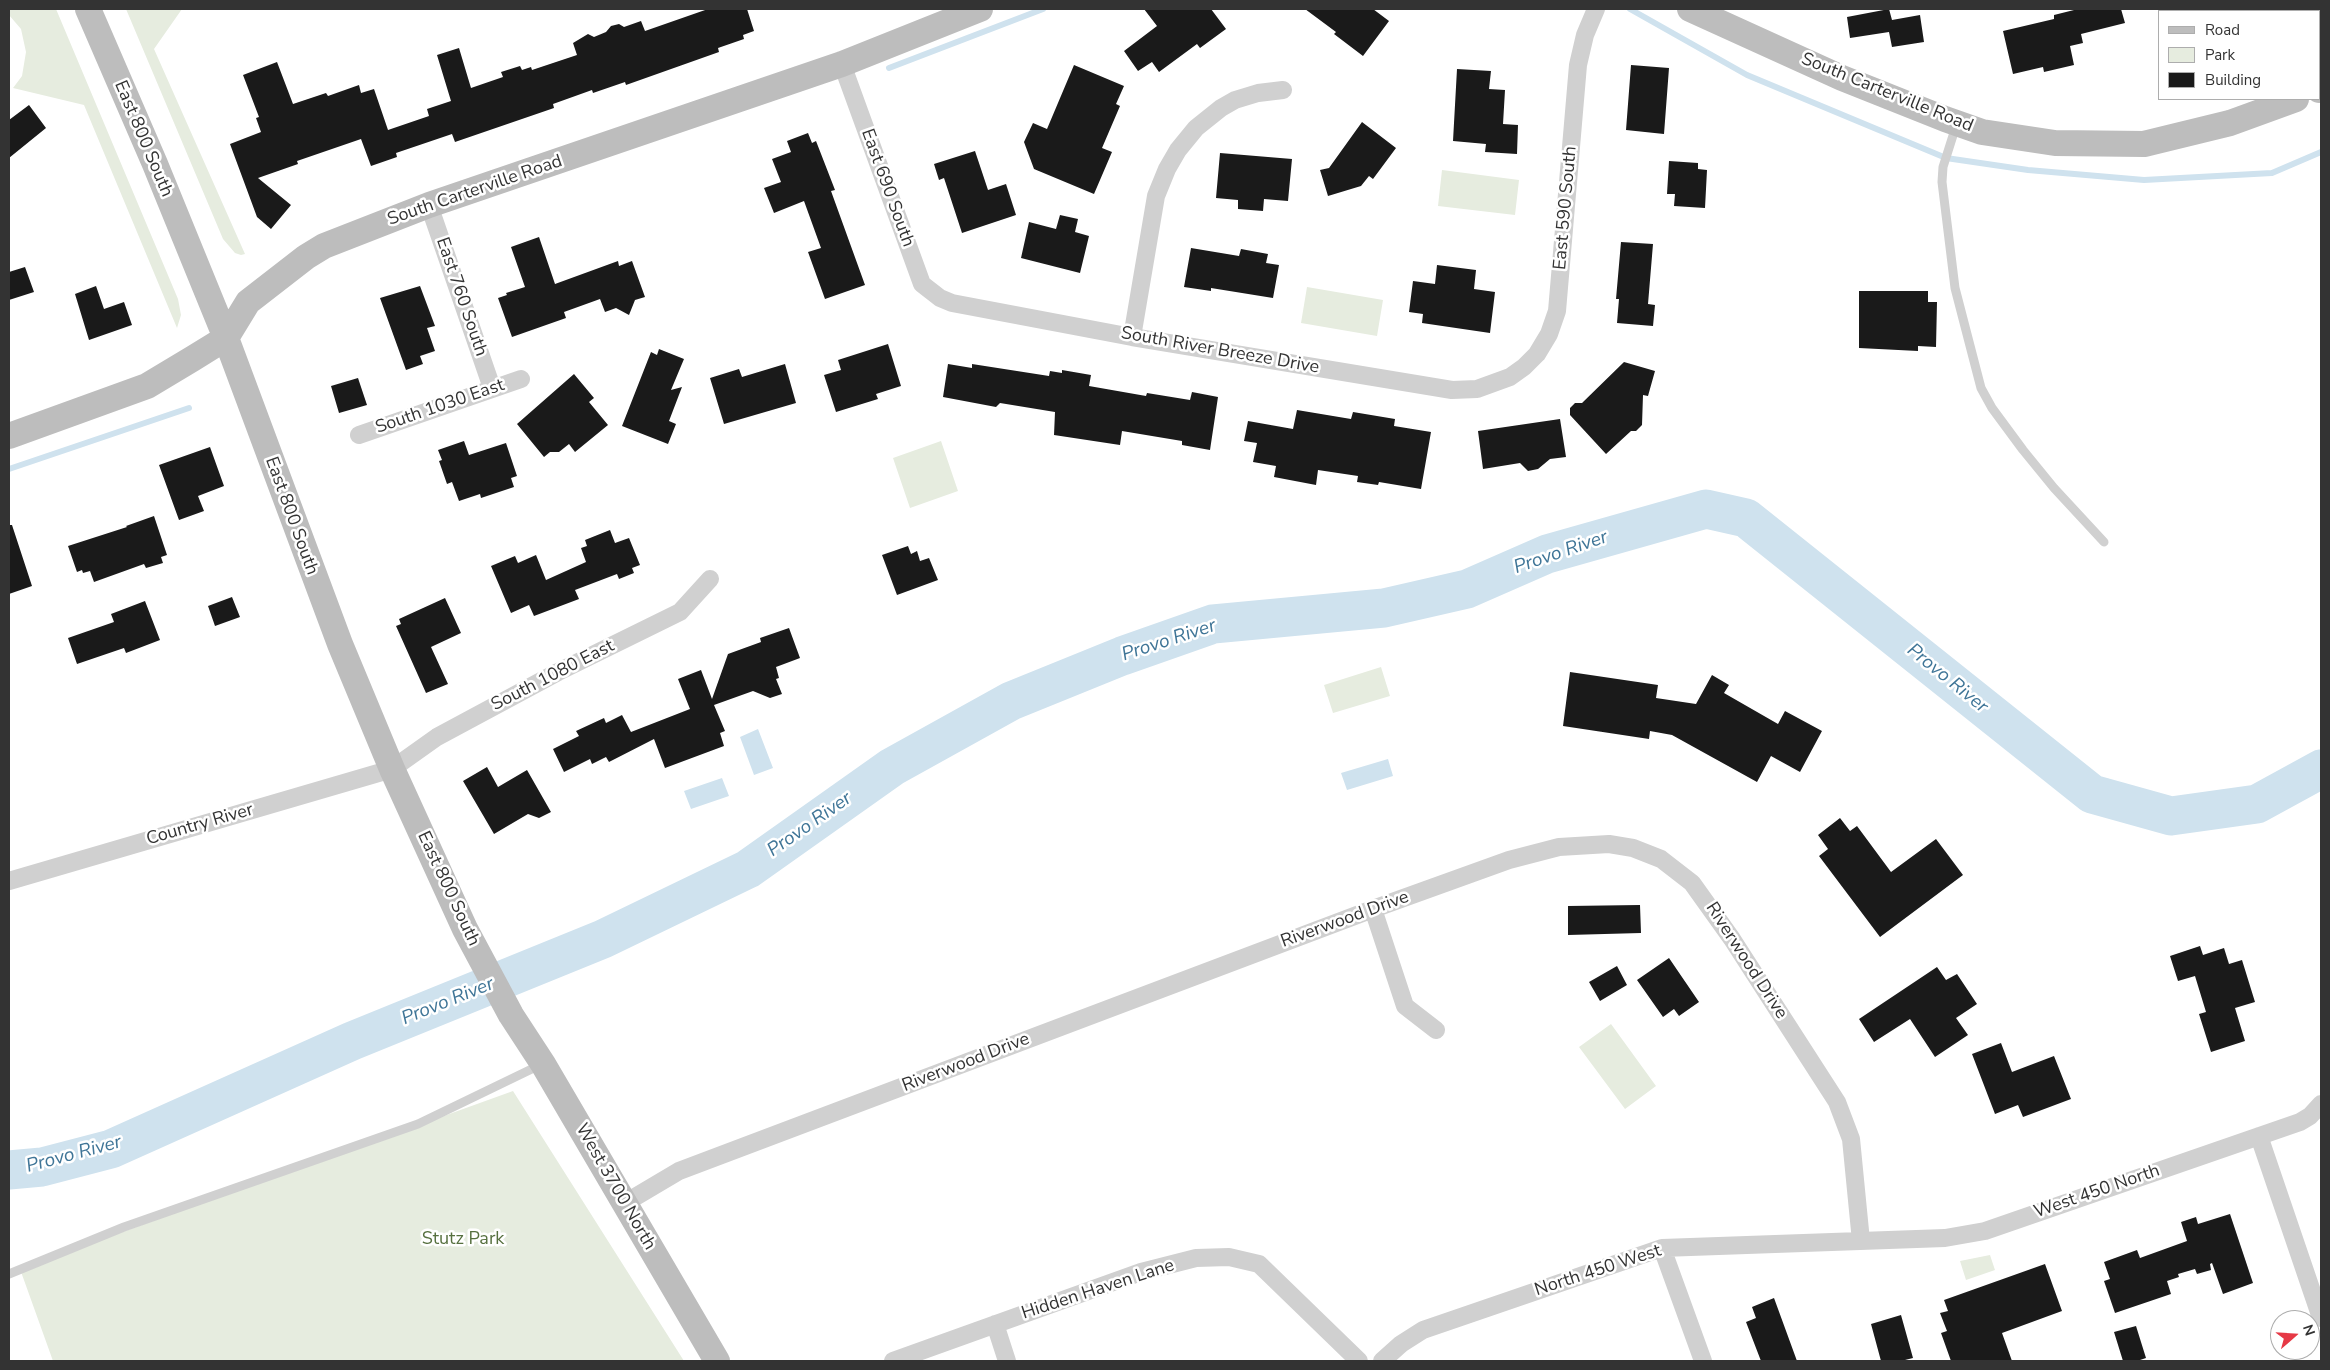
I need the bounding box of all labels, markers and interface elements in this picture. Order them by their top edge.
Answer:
legend [2158,10,2320,100]
text: Road [2205,20,2240,40]
text: Park [2205,45,2235,65]
street label: South Carterville Road [1798,49,1976,137]
text: Building [2205,70,2261,90]
street label: East 800 South [109,78,177,200]
street label: East 690 South [856,126,918,250]
street label: East 590 South [1550,145,1582,271]
street label: South Carterville Road [385,151,565,231]
street label: East 760 South [431,235,491,359]
street label: South River Breeze Drive [1119,323,1321,379]
street label: South 1030 East [373,375,507,439]
street label: East 800 South [260,454,322,578]
water label: Provo River [1511,526,1611,580]
water label: Provo River [1119,615,1219,667]
street label: South 1080 East [488,636,618,716]
water label: Provo River [1902,639,1992,719]
water label: Provo River [763,788,857,862]
street label: Country River [144,799,256,851]
street label: East 800 South [412,828,484,950]
street label: Riverwood Drive [1278,887,1412,953]
street label: Riverwood Drive [1700,899,1792,1023]
water label: Provo River [398,973,498,1031]
street label: Riverwood Drive [899,1029,1033,1097]
street label: West 3700 North [570,1120,660,1254]
water label: Provo River [24,1131,124,1179]
street label: West 450 North [2031,1160,2163,1224]
park label: Stutz Park [422,1229,504,1251]
street label: North 450 West [1532,1240,1664,1302]
street label: Hidden Haven Lane [1019,1255,1177,1325]
north arrow [2270,1310,2320,1360]
text: N [2298,1322,2319,1338]

